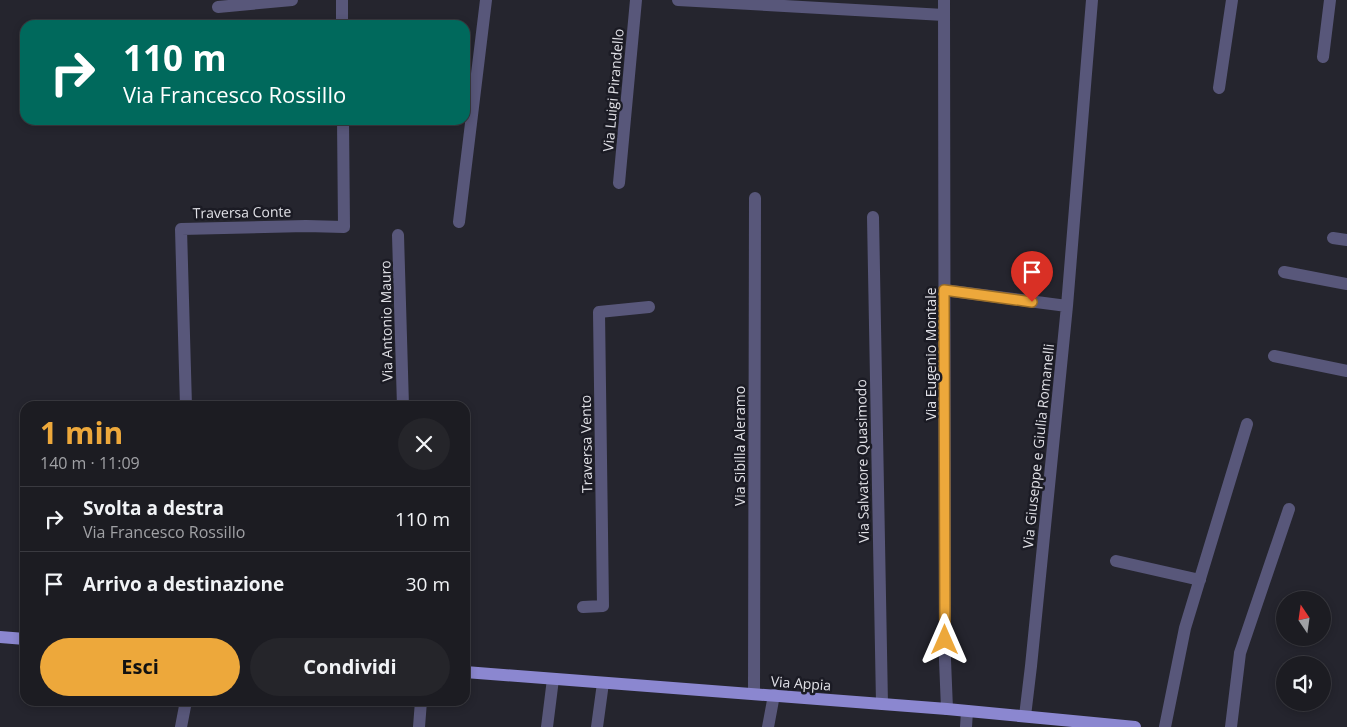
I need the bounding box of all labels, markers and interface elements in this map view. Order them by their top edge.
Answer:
street label: Via Luigi Pirandello [598,28,628,152]
text: 110 m [123,34,227,81]
icon: right [40,40,105,105]
text: Via Francesco Rossillo [123,79,346,109]
street label: Traversa Conte [193,202,292,222]
pin [1011,251,1053,302]
icon: arrive [1018,258,1046,286]
street label: Via Antonio Mauro [375,260,397,382]
street label: Via Eugenio Montale [921,287,940,421]
street label: Via Giuseppe e Giulia Romanelli [1018,343,1058,549]
street label: Via Salvatore Quasimodo [851,379,873,543]
street label: Via Sibilla Aleramo [730,386,749,506]
street label: Traversa Vento [576,395,596,493]
text: 1 min [40,412,123,453]
button: close [398,418,450,470]
text: 140 m · 11:09 [40,452,140,474]
text: Svolta a destra [83,495,224,521]
icon: right [40,505,68,533]
text: 110 m [395,506,450,532]
text: Via Francesco Rossillo [83,521,245,543]
icon: arrive [40,570,68,598]
text: Arrivo a destinazione [83,571,284,597]
text: 30 m [406,571,450,597]
north arrow [1276,591,1331,646]
map controls [1276,591,1331,711]
position arrow [918,613,970,665]
button: Esci [40,638,240,696]
button: Condividi [250,638,450,696]
button: sound [1276,656,1331,711]
street label: Via Appia [770,671,832,695]

